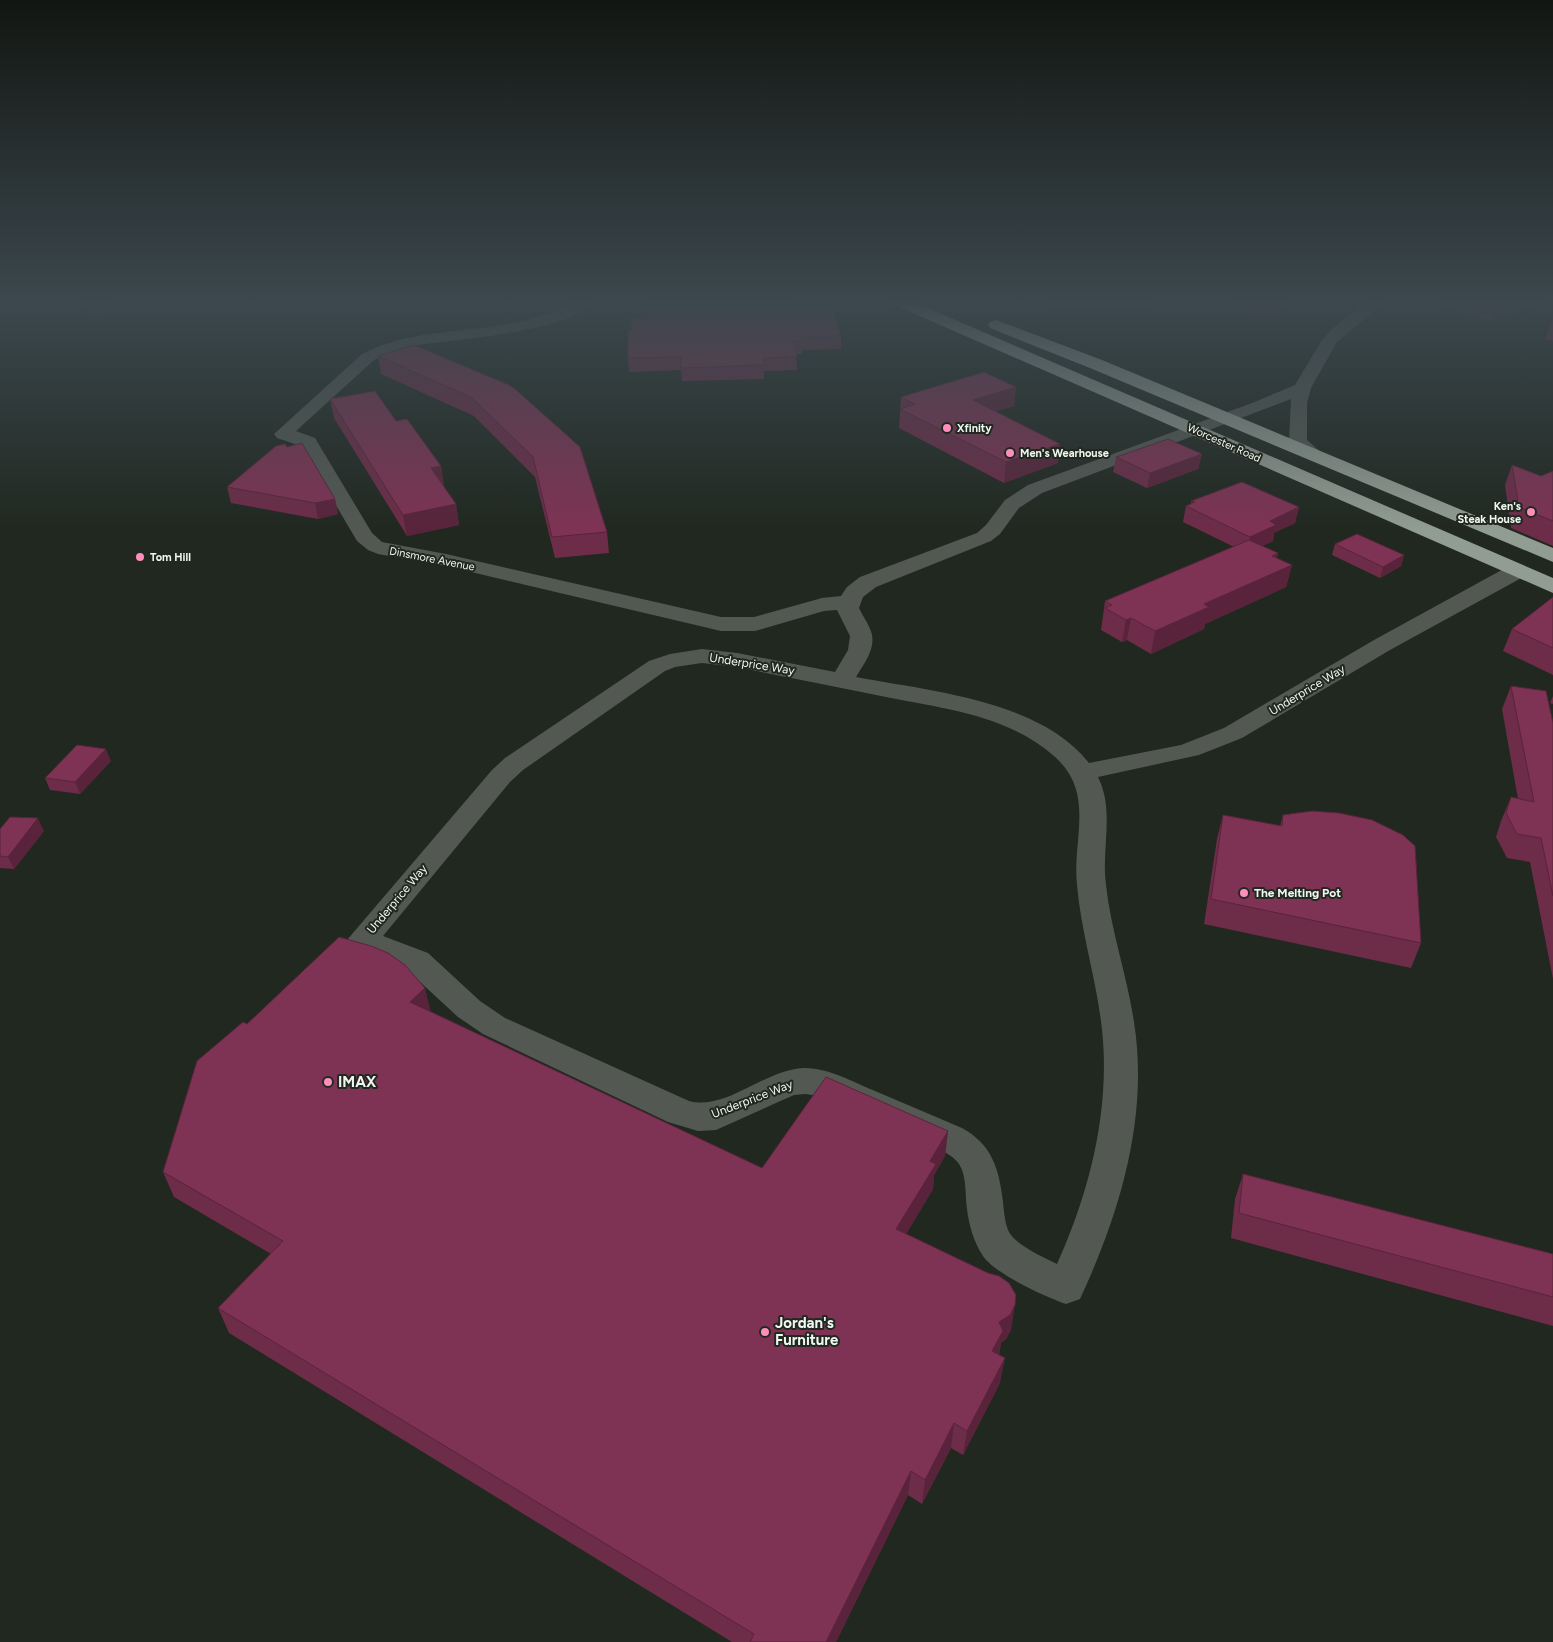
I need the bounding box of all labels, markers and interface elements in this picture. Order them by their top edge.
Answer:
street label: Worcester Road [1185,421,1263,465]
marker: Xfinity [941,422,953,434]
place label: Xfinity [957,422,992,435]
marker: Men's Wearhouse [1004,447,1016,459]
place label: Men's Wearhouse [1020,447,1109,460]
place label: Ken's Steak House [1457,500,1521,526]
marker: Ken's Steak House [1525,506,1537,518]
street label: Dinsmore Avenue [388,544,476,574]
marker: Tom Hill [134,551,146,563]
place label: Tom Hill [150,551,191,564]
street label: Underprice Way [708,650,796,678]
street label: Underprice Way [1266,661,1348,718]
street label: Underprice Way [364,861,430,936]
place label: The Melting Pot [1254,886,1341,900]
marker: The Melting Pot [1238,887,1250,899]
place label: IMAX [338,1073,377,1091]
marker: IMAX [322,1076,334,1088]
street label: Underprice Way [709,1077,795,1121]
place label: Jordan's Furniture [775,1314,839,1349]
marker: Jordan's Furniture [759,1326,771,1338]

